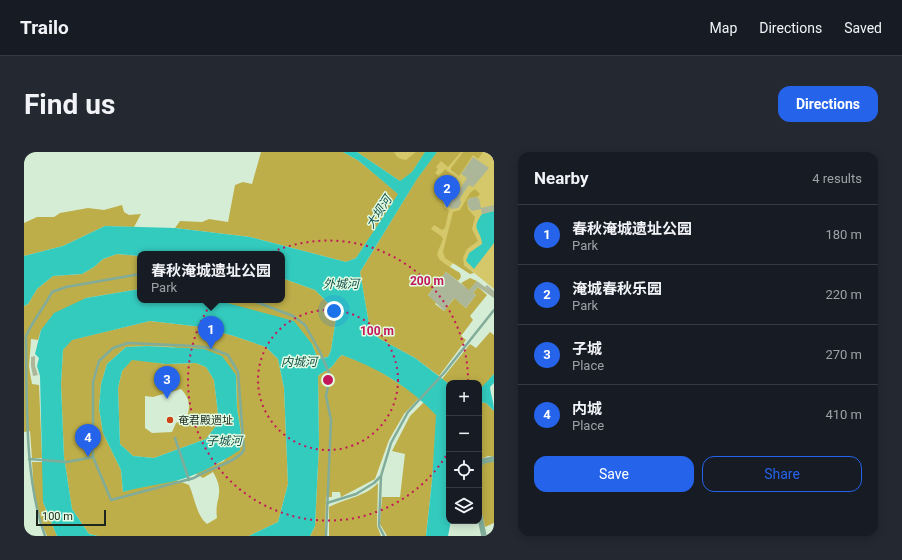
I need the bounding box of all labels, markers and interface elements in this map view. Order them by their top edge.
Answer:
text: Trailo [20,16,69,39]
text: Map [710,20,737,36]
text: Directions [759,20,822,36]
text: Saved [844,20,882,36]
button: Directions [778,86,878,122]
text: Find us [24,88,115,121]
text: Nearby [534,168,589,188]
text: 4 results [812,171,862,186]
pin: 2 [434,175,460,208]
water label: 大坝河 [363,191,396,231]
text: 春秋淹城遗址公园 [572,220,692,238]
text: 1 [543,227,551,242]
text: 180 m [825,227,862,242]
text: Park [572,238,598,253]
popup [137,251,285,303]
text: 春秋淹城遗址公园 [151,262,271,280]
text: 200 m [410,274,444,288]
water label: 外城河 [323,277,361,291]
text: Park [151,280,177,295]
text: 淹城春秋乐园 [572,280,662,298]
text: 2 [543,287,551,302]
text: 220 m [825,287,862,302]
text: Park [572,298,598,313]
your location [324,301,344,321]
pin: 1 [198,316,224,349]
text: 100 m [360,324,394,338]
text: 子城 [572,340,602,358]
text: 3 [543,347,551,362]
text: 270 m [825,347,862,362]
water label: 内城河 [281,355,319,369]
text: Place [572,358,604,373]
pin: 3 [154,366,180,399]
centre of rings [321,373,335,387]
map controls [446,380,482,524]
button: + [446,380,482,416]
text: 内城 [572,400,602,418]
text: 4 [543,407,551,422]
text: 410 m [825,407,862,422]
place label: 奄君殿遗址 [178,414,233,427]
marker: 奄君殿遗址 [165,415,175,425]
button: − [446,416,482,452]
text: Place [572,418,604,433]
pin: 4 [75,424,101,457]
water label: 子城河 [206,434,244,448]
button: locate [446,452,482,488]
button: Save [534,456,694,492]
button: Share [702,456,862,492]
button: layers [446,488,482,524]
scale bar [36,508,106,527]
text: 100 m [42,510,73,523]

